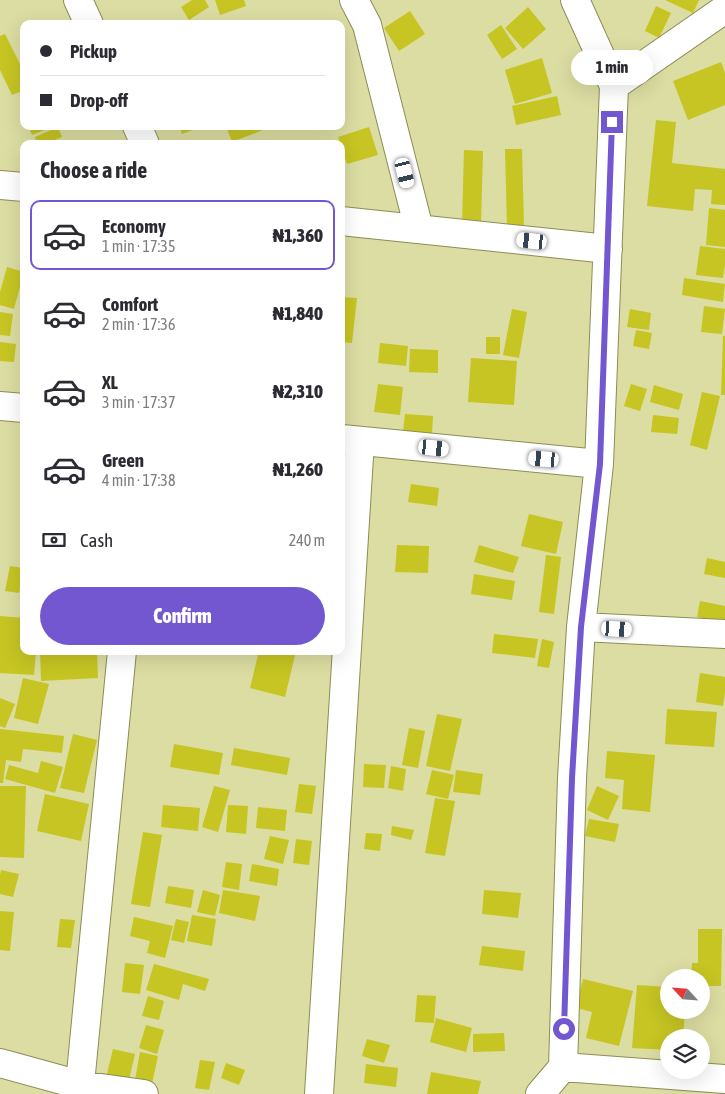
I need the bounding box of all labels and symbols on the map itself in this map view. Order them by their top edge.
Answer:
callout: 1 min [571,49,653,84]
route end [601,111,623,133]
car [394,157,415,189]
car [516,232,547,250]
car [418,439,449,457]
car [528,450,559,468]
car [601,621,632,637]
north arrow [660,969,710,1019]
route start [553,1018,575,1040]

